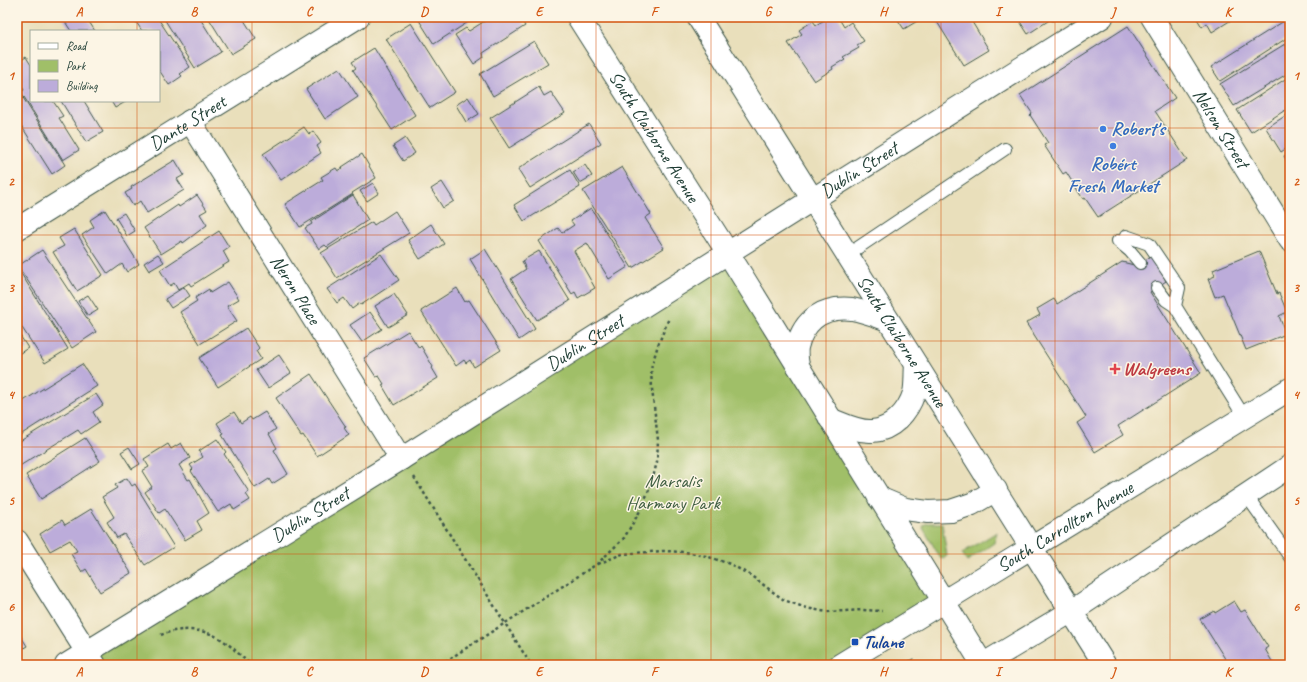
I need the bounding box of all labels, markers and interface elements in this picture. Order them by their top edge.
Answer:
text: A [76,4,84,20]
text: B [191,4,199,20]
text: C [306,4,314,20]
text: D [420,4,429,20]
text: E [536,4,545,20]
text: F [651,4,660,20]
text: G [765,4,773,20]
text: H [879,4,889,20]
text: I [995,4,1004,20]
text: J [1110,4,1117,20]
text: K [1225,4,1235,20]
legend [30,30,160,102]
text: Road [66,38,88,54]
text: Park [66,58,87,74]
street label: South Claiborne Avenue [604,67,706,209]
text: 1 [8,68,16,84]
text: 1 [1293,68,1301,84]
text: Building [66,78,98,94]
street label: Nelson Street [1187,84,1256,175]
street label: Dante Street [145,89,232,156]
place label: Robert's [1111,117,1167,141]
marker: Robert's [1098,124,1108,134]
street label: Dublin Street [816,135,905,204]
marker: Robért Fresh Market [1108,141,1118,151]
place label: Robért Fresh Market [1068,152,1161,198]
text: 2 [8,174,15,190]
text: 2 [1293,174,1300,190]
street label: Neron Place [265,251,327,331]
street label: South Claiborne Avenue [851,271,953,413]
text: 3 [8,280,15,296]
text: 3 [1293,280,1300,296]
street label: Dublin Street [542,308,631,376]
place label: Walgreens [1123,357,1193,381]
marker: Walgreens [1110,364,1120,374]
text: 4 [8,387,16,403]
text: 4 [1293,387,1301,403]
park label: Marsalis Harmony Park [626,469,722,515]
street label: South Carrollton Avenue [992,475,1139,578]
street label: Dublin Street [267,480,356,548]
text: 5 [8,493,15,509]
text: 5 [1293,493,1300,509]
text: 6 [8,599,15,615]
text: 6 [1293,599,1300,615]
place label: Tulane [863,630,905,654]
marker: Tulane [850,637,860,647]
text: A [76,664,84,680]
text: B [191,664,199,680]
text: C [306,664,314,680]
text: D [420,664,429,680]
text: E [536,664,545,680]
text: F [651,664,660,680]
text: G [765,664,773,680]
text: H [879,664,889,680]
text: I [995,664,1004,680]
text: J [1110,664,1117,680]
text: K [1225,664,1235,680]

